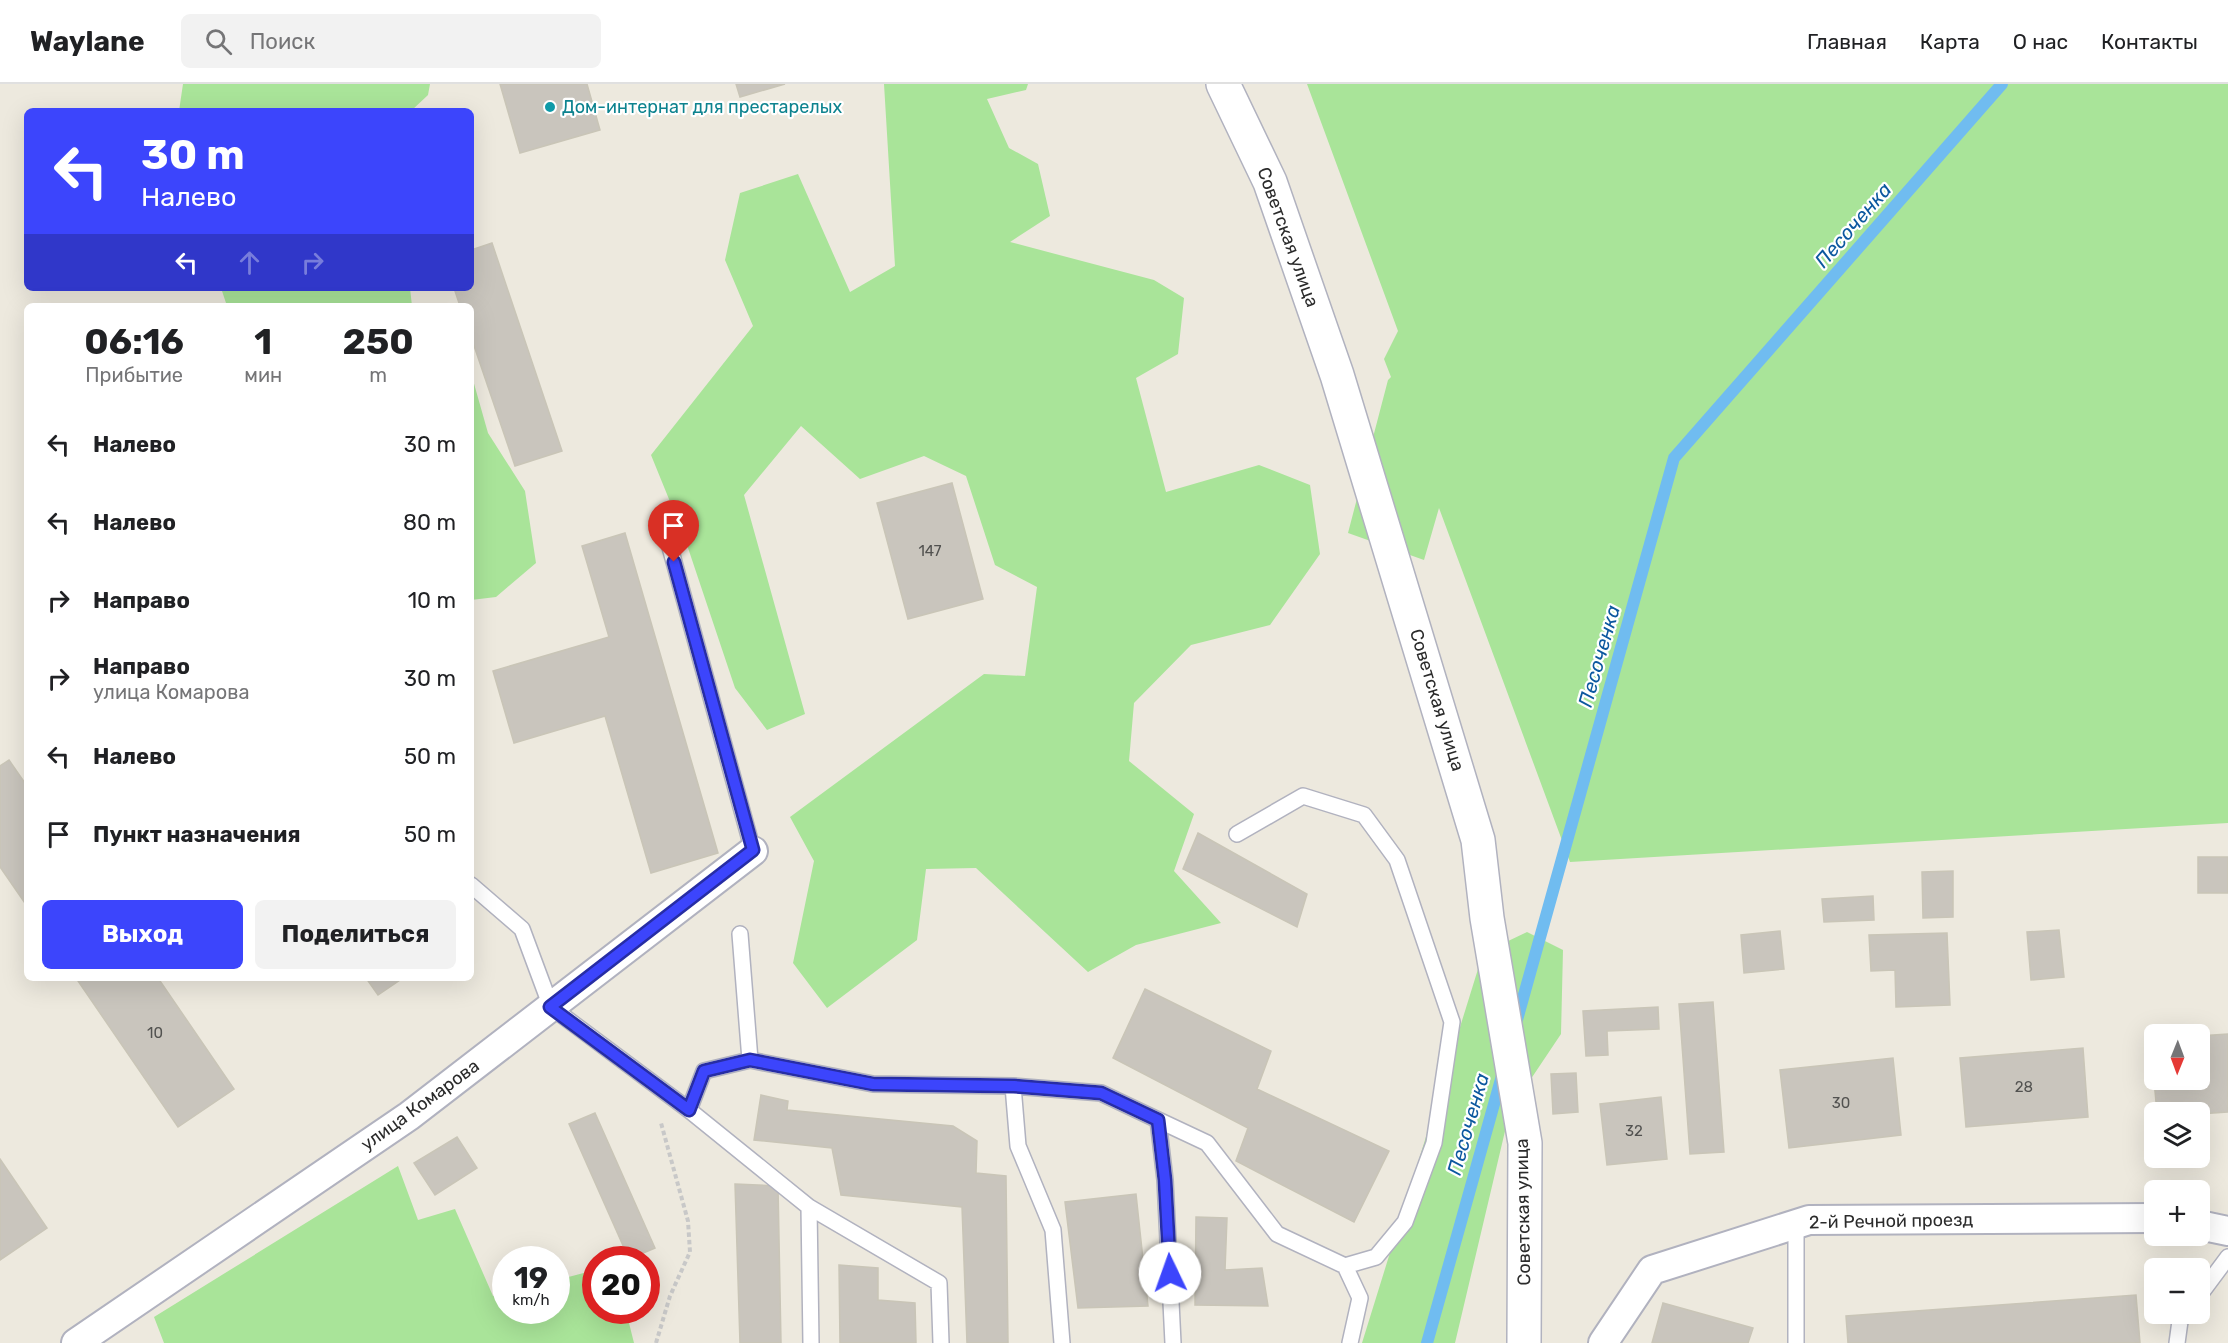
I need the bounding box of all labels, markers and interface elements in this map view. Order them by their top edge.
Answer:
search box [181,14,601,68]
text: Waylane [30,25,145,58]
icon: search [202,25,235,58]
text: Поиск [250,28,315,55]
text: Главная [1807,29,1887,54]
text: Карта [1920,29,1980,54]
text: О нас [2013,29,2068,54]
text: Контакты [2101,29,2198,54]
place label: Дом-интернат для престарелых [562,96,842,118]
marker: Дом-интернат для престарелых [543,100,557,114]
text: 30 m [141,130,245,180]
icon: left [42,132,120,210]
street label: Советская улица [1252,164,1324,310]
water label: Песоченка [1810,177,1897,272]
text: Налево [141,181,237,213]
icon: left [170,246,203,279]
icon: ahead [233,246,266,279]
icon: right [296,246,329,279]
text: 06:16 [84,320,184,363]
text: 1 [254,320,272,363]
text: 250 [343,320,414,363]
text: Прибытие [85,363,183,387]
text: мин [244,363,282,387]
text: m [369,363,387,387]
icon: left [42,428,75,461]
text: Налево [93,431,176,458]
text: 30 m [404,431,456,458]
pin [648,500,699,562]
icon: left [42,506,75,539]
text: Налево [93,509,176,536]
text: 80 m [403,509,456,536]
icon: arrive [657,509,690,542]
house number: 147 [918,542,942,560]
icon: right [42,584,75,617]
text: Направо [93,587,190,614]
text: 10 m [408,587,456,614]
water label: Песоченка [1573,602,1625,710]
street label: Советская улица [1405,626,1469,774]
text: Направо [93,653,190,680]
icon: right [42,662,75,695]
text: 30 m [404,665,456,692]
text: улица Комарова [93,680,249,704]
icon: left [42,740,75,773]
text: Налево [93,743,176,770]
text: 50 m [404,743,456,770]
icon: arrive [42,818,75,851]
text: Пункт назначения [93,821,301,848]
text: 50 m [404,821,456,848]
button: Выход [42,900,243,969]
button: Поделиться [255,900,456,969]
house number: 10 [147,1024,163,1042]
north arrow [2144,1024,2210,1090]
map controls [2144,1024,2210,1324]
street label: улица Комарова [357,1055,483,1155]
water label: Песоченка [1442,1070,1494,1178]
house number: 28 [2015,1078,2033,1096]
house number: 30 [1832,1094,1850,1112]
button: layers [2144,1102,2210,1168]
house number: 32 [1625,1122,1643,1140]
street label: Советская улица [1511,1138,1535,1286]
button: + [2144,1180,2210,1246]
street label: 2-й Речной проезд [1809,1209,1973,1233]
position arrow [1138,1241,1202,1305]
speed limit sign: 20 [582,1246,660,1324]
button: − [2144,1258,2210,1324]
text: 19 [514,1260,548,1296]
text: km/h [512,1291,550,1309]

